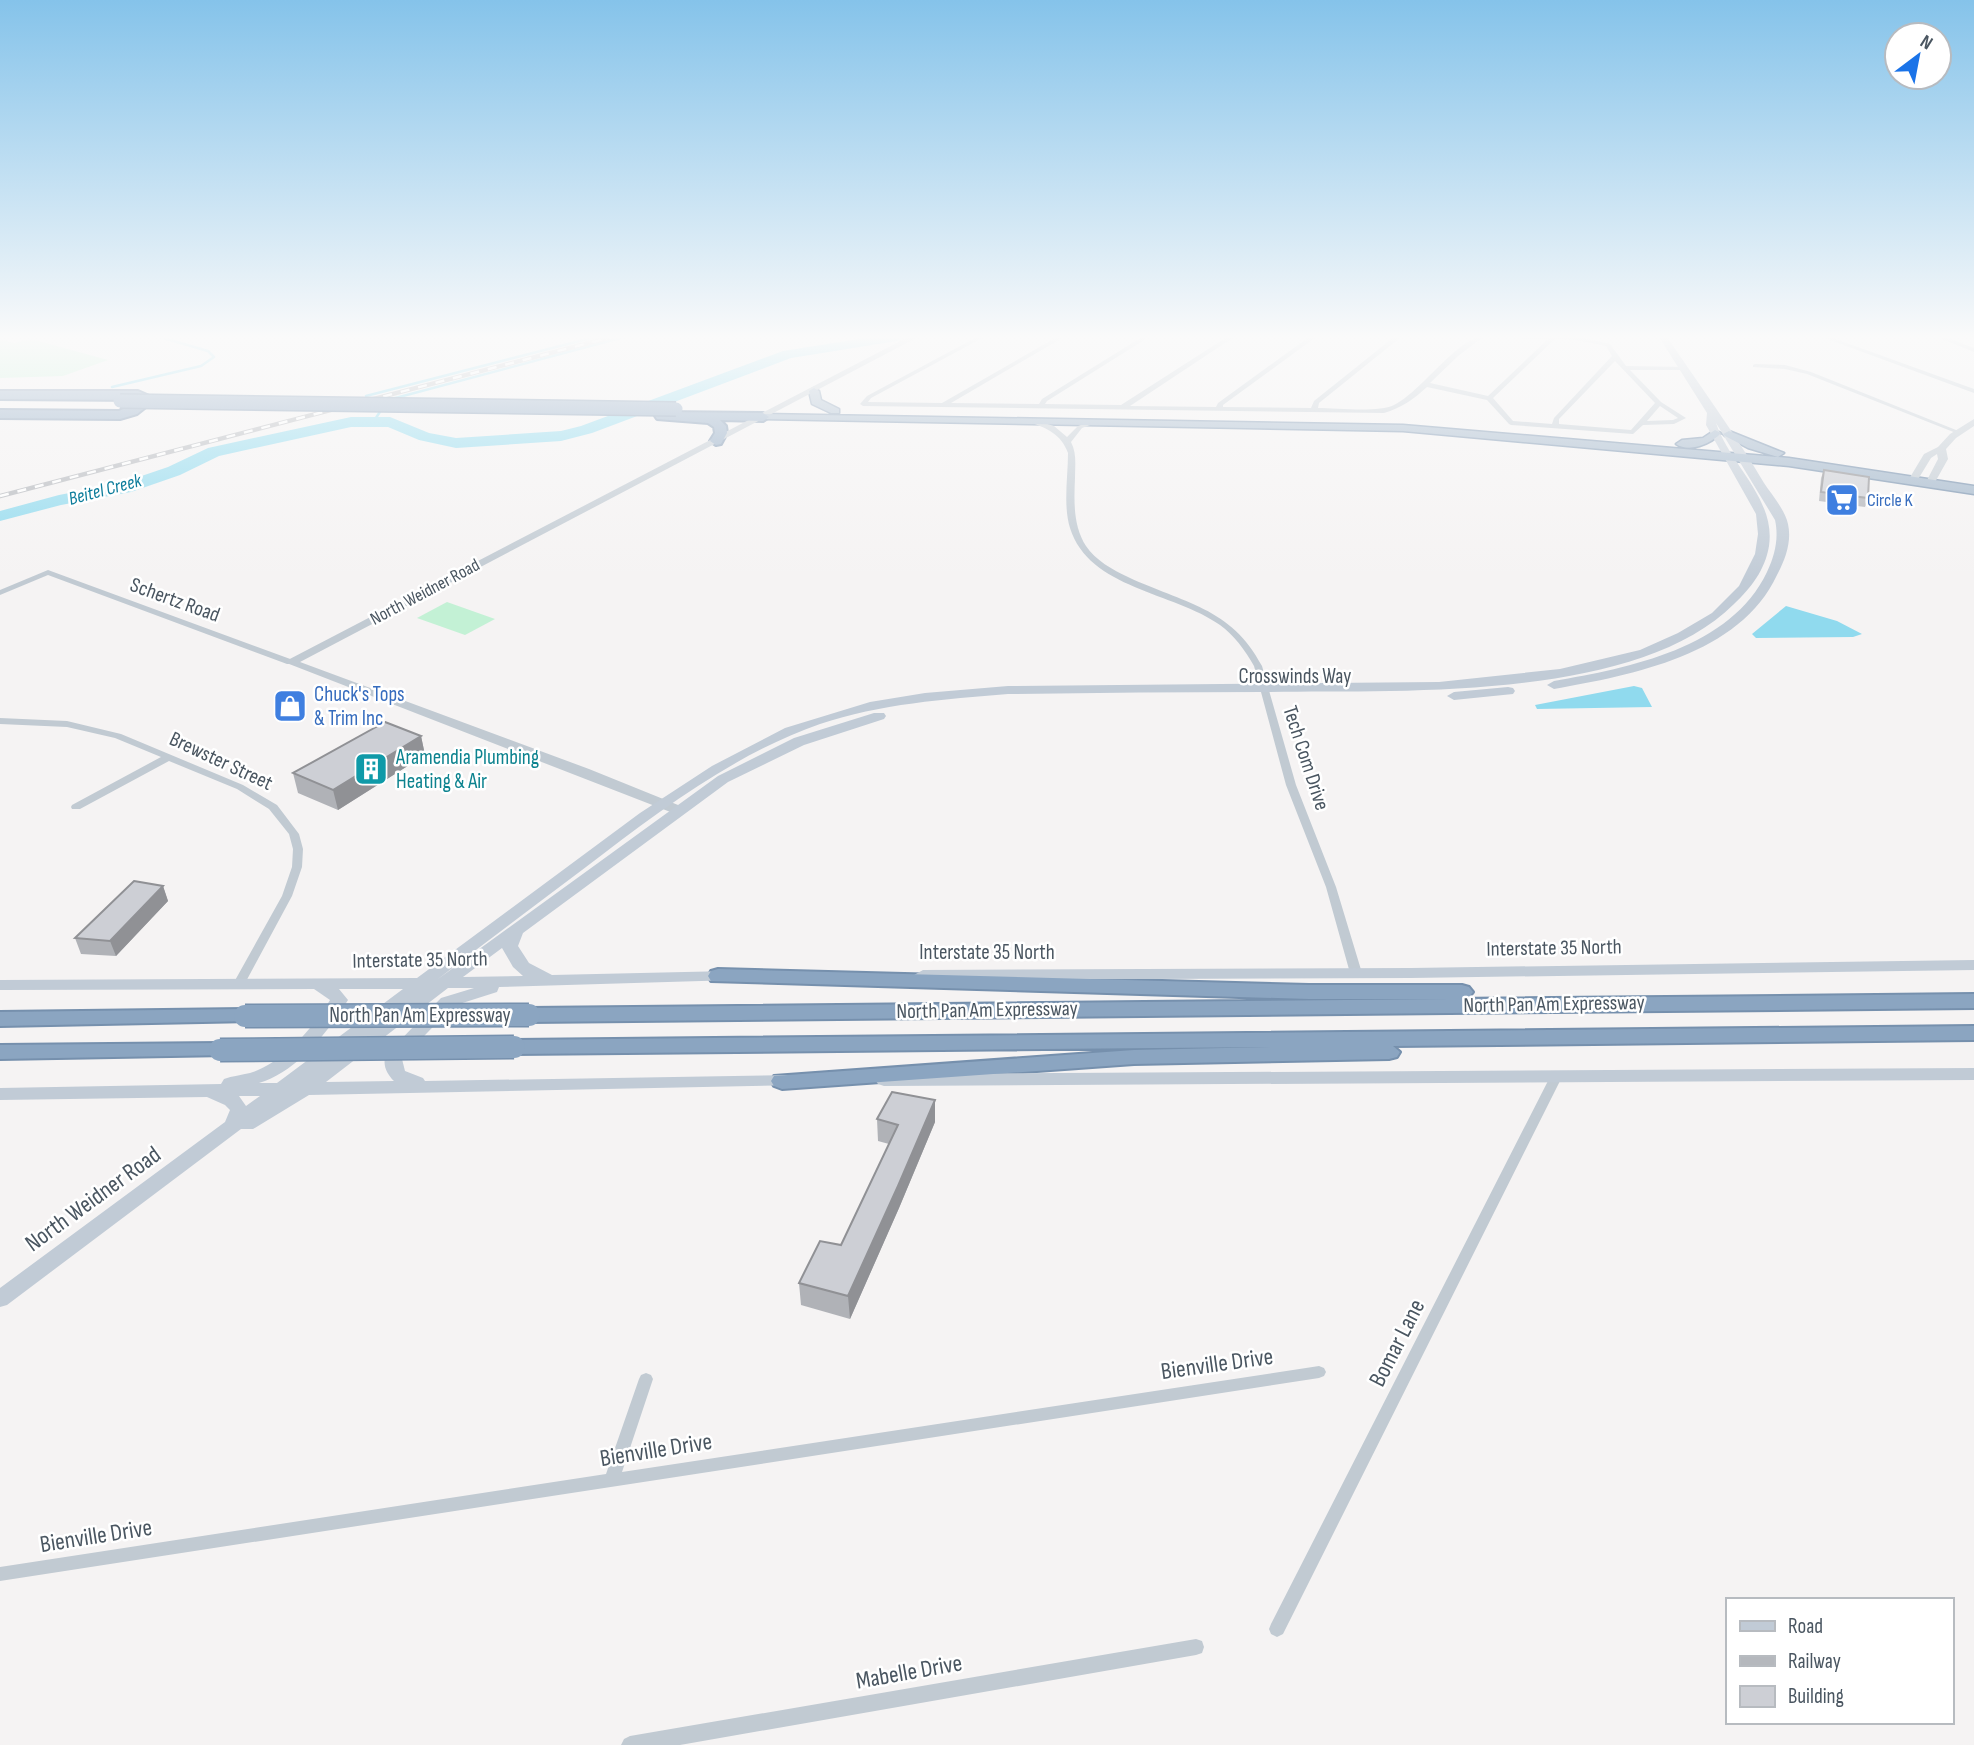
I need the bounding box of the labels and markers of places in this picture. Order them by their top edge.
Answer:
supermarket icon: Circle K [1823,481,1861,519]
place label: Circle K [1867,490,1914,511]
place label: Chuck's Tops & Trim Inc [314,682,405,731]
shop icon: Chuck's Tops & Trim Inc [271,687,309,725]
place label: Aramendia Plumbing Heating & Air [395,745,539,794]
building icon: Aramendia Plumbing Heating & Air [352,750,390,788]

